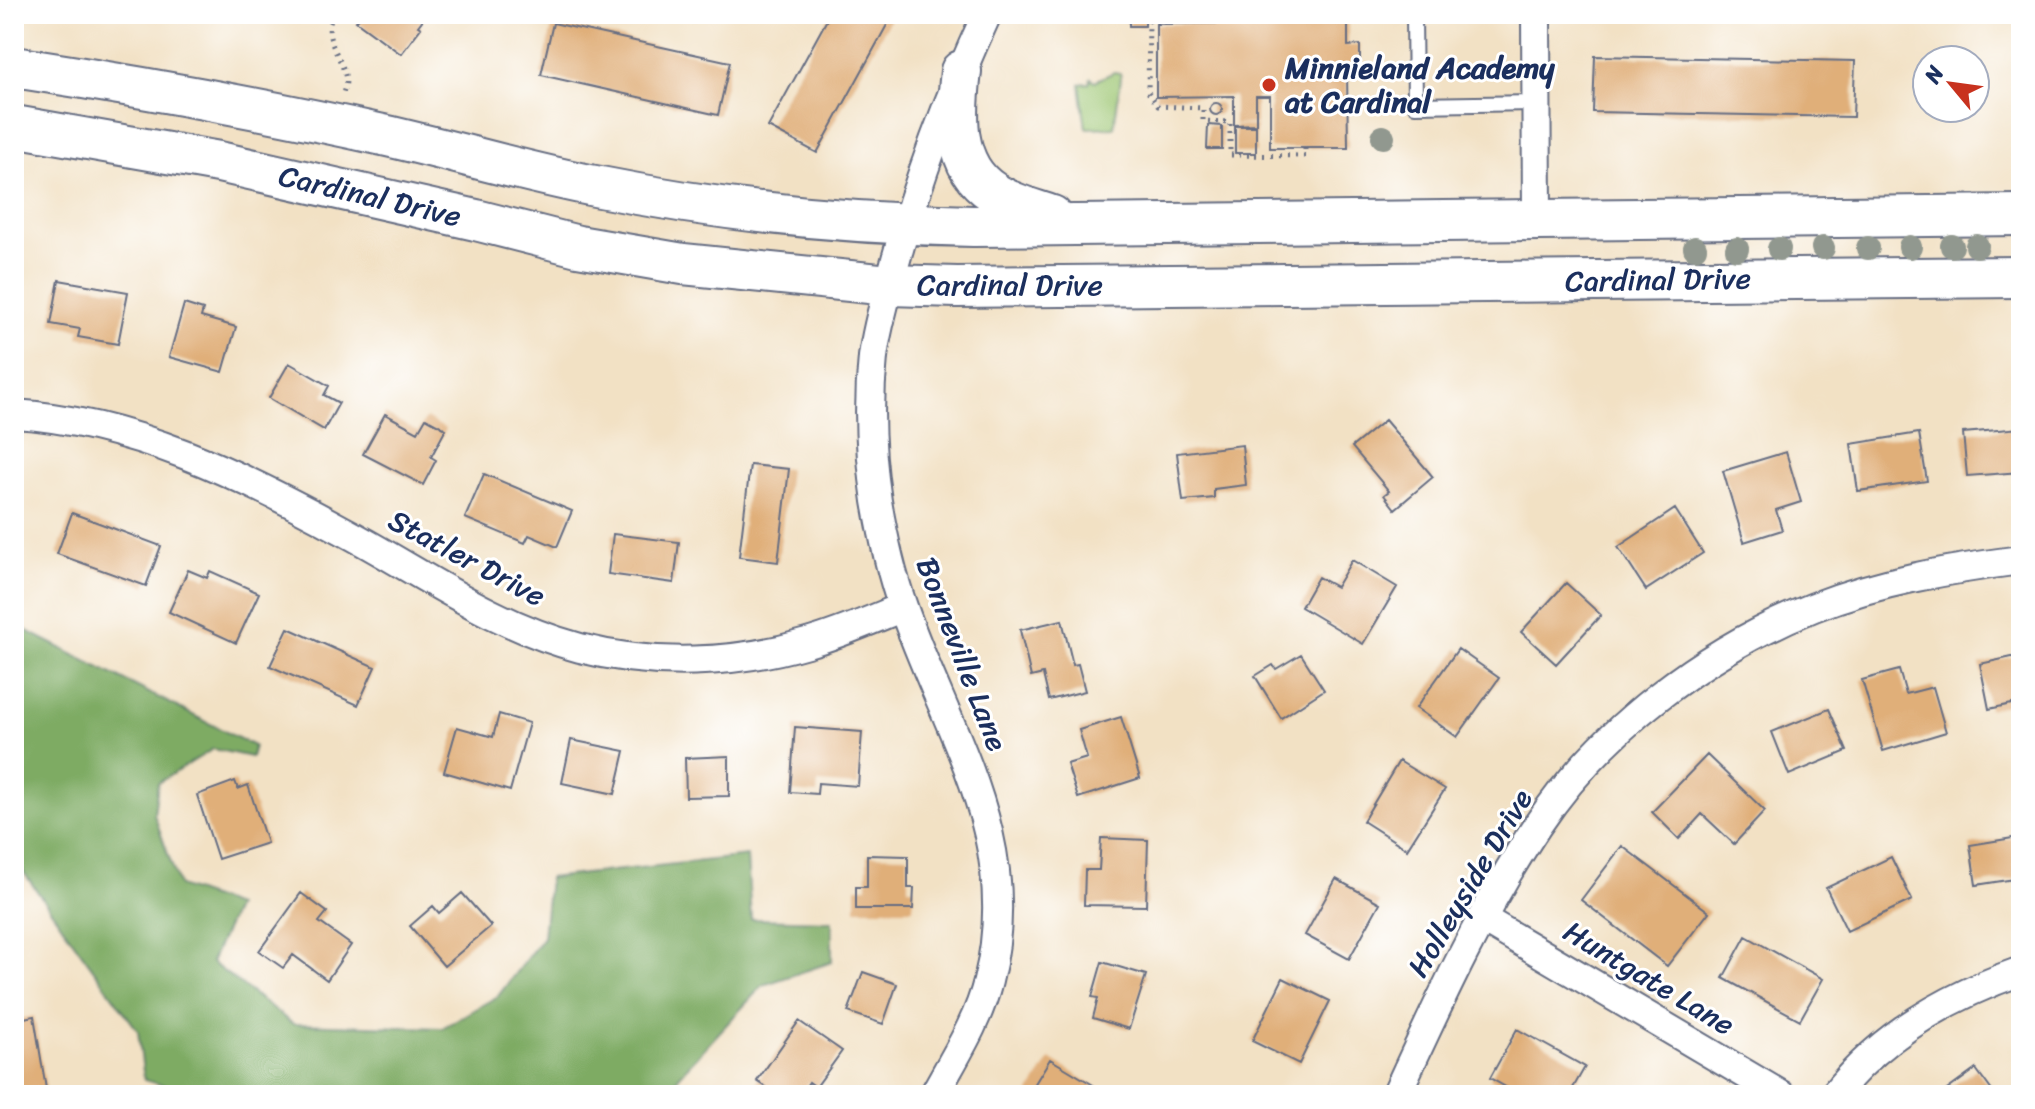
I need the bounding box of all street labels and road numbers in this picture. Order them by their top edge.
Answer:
street label: Cardinal Drive [273,149,467,243]
street label: Cardinal Drive [1565,251,1751,309]
street label: Cardinal Drive [917,258,1103,312]
street label: Statler Drive [378,494,556,622]
street label: Bonneville Lane [900,549,1024,759]
street label: Holleyside Drive [1392,778,1548,988]
street label: Huntgate Lane [1553,905,1745,1051]

